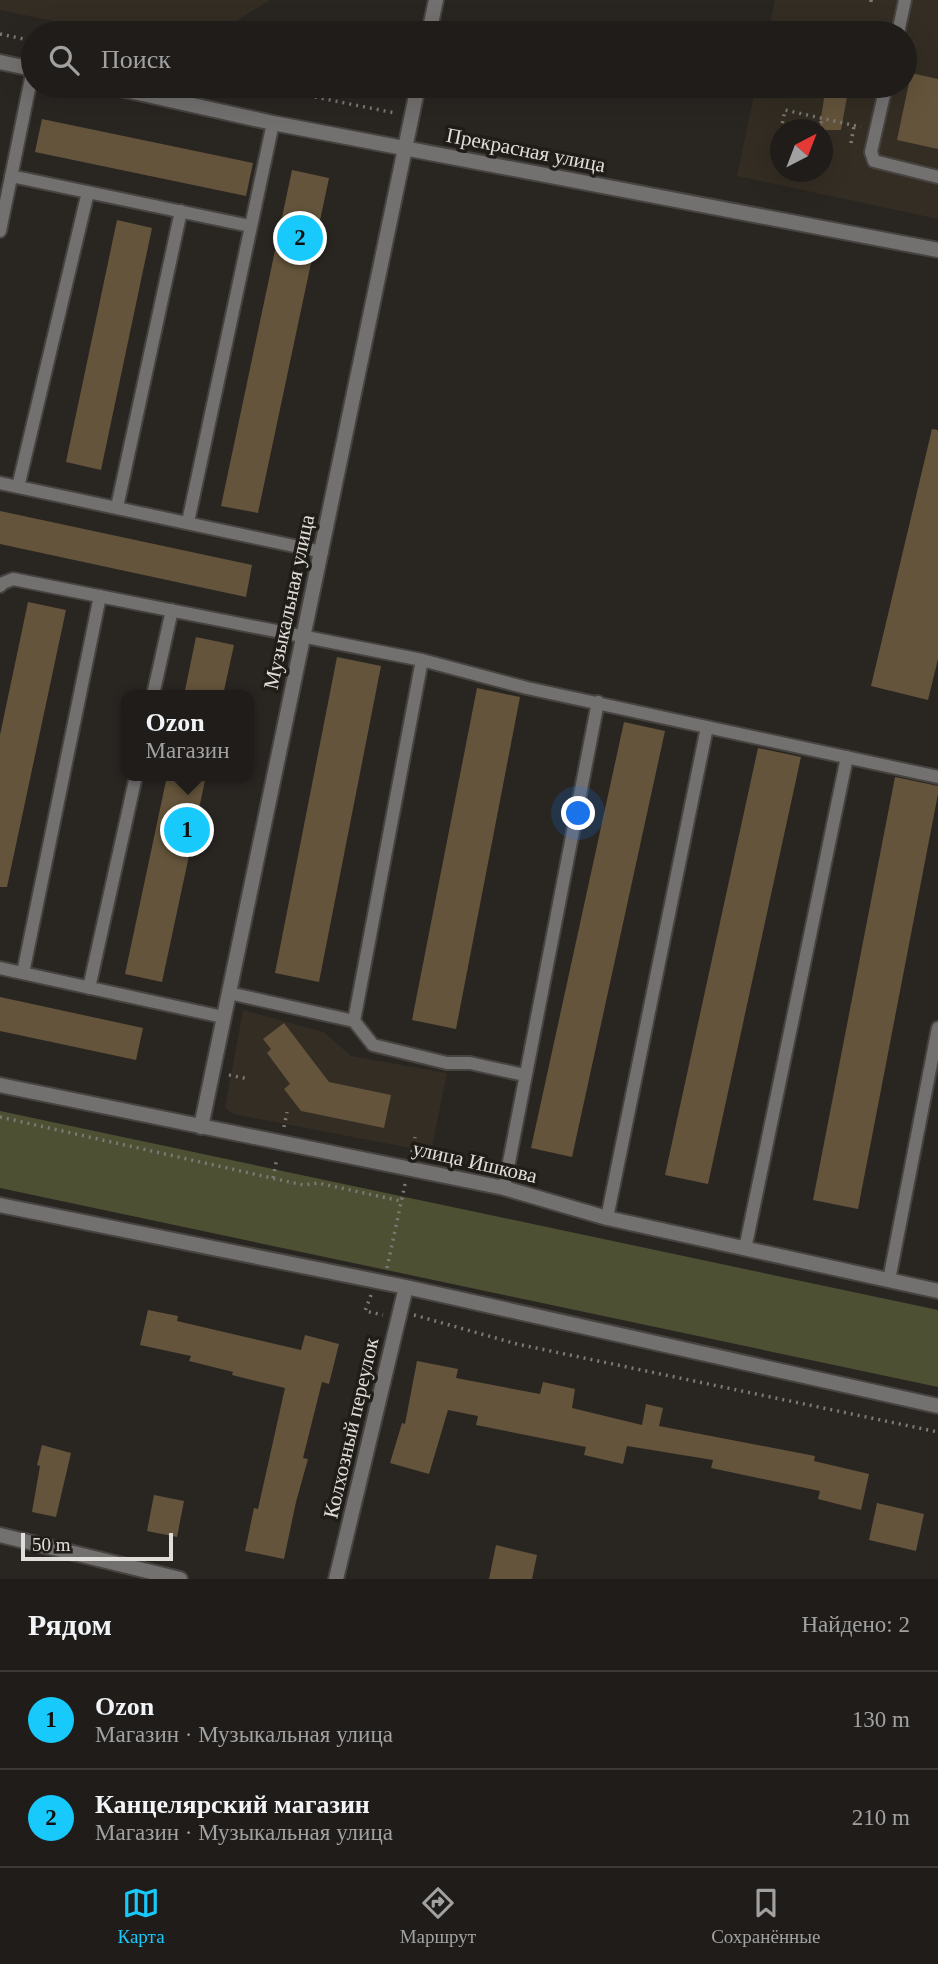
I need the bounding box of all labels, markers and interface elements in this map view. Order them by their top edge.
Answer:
search box [21,21,917,98]
icon: search [45,41,83,79]
text: Поиск [101,45,171,74]
north arrow [770,119,833,182]
street label: Прекрасная улица [444,123,608,177]
pin: 2 [277,212,323,264]
street label: Музыкальная улица [259,512,319,691]
popup [121,690,254,781]
text: Ozon [145,708,205,737]
text: Магазин [145,738,230,763]
your location [561,796,595,830]
pin: 1 [164,804,210,856]
street label: улица Ишкова [410,1136,540,1188]
street label: Колхозный переулок [319,1335,384,1521]
scale bar [21,1530,173,1562]
text: 50 m [32,1534,71,1555]
text: Рядом [28,1608,112,1641]
text: Найдено: 2 [802,1612,910,1637]
text: Ozon [95,1692,154,1721]
text: 1 [45,1707,57,1732]
text: 130 m [852,1707,910,1732]
text: Магазин · Музыкальная улица [95,1722,393,1747]
text: Канцелярский магазин [95,1790,370,1819]
text: 2 [45,1805,57,1830]
text: 210 m [852,1805,910,1830]
text: Магазин · Музыкальная улица [95,1820,393,1845]
tab: Карта [118,1884,165,1948]
tab: Маршрут [400,1884,476,1948]
tab: Сохранённые [711,1884,820,1948]

